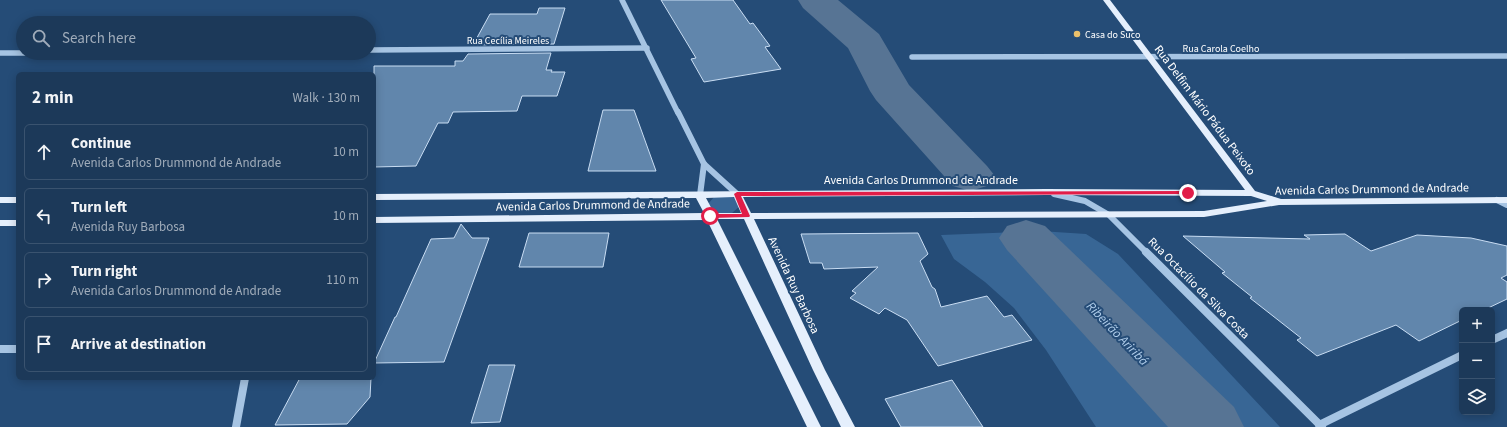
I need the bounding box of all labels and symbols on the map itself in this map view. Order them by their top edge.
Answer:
place label: Casa do Suco [1085,28,1141,42]
marker: Casa do Suco [1072,29,1082,39]
street label: Rua Cecília Meireles [467,34,549,48]
street label: Rua Delfim Mário Pádua Peixoto [1150,42,1259,179]
street label: Rua Carola Coelho [1183,42,1259,56]
street label: Avenida Carlos Drummond de Andrade [824,172,1018,189]
street label: Avenida Carlos Drummond de Andrade [1275,179,1469,200]
route end [1179,184,1197,202]
street label: Avenida Carlos Drummond de Andrade [496,195,690,216]
route start [701,207,719,225]
street label: Avenida Ruy Barbosa [764,234,824,337]
street label: Rua Octacílio da Silva Costa [1144,234,1253,343]
water label: Ribeirão Ariribá [1082,298,1153,370]

